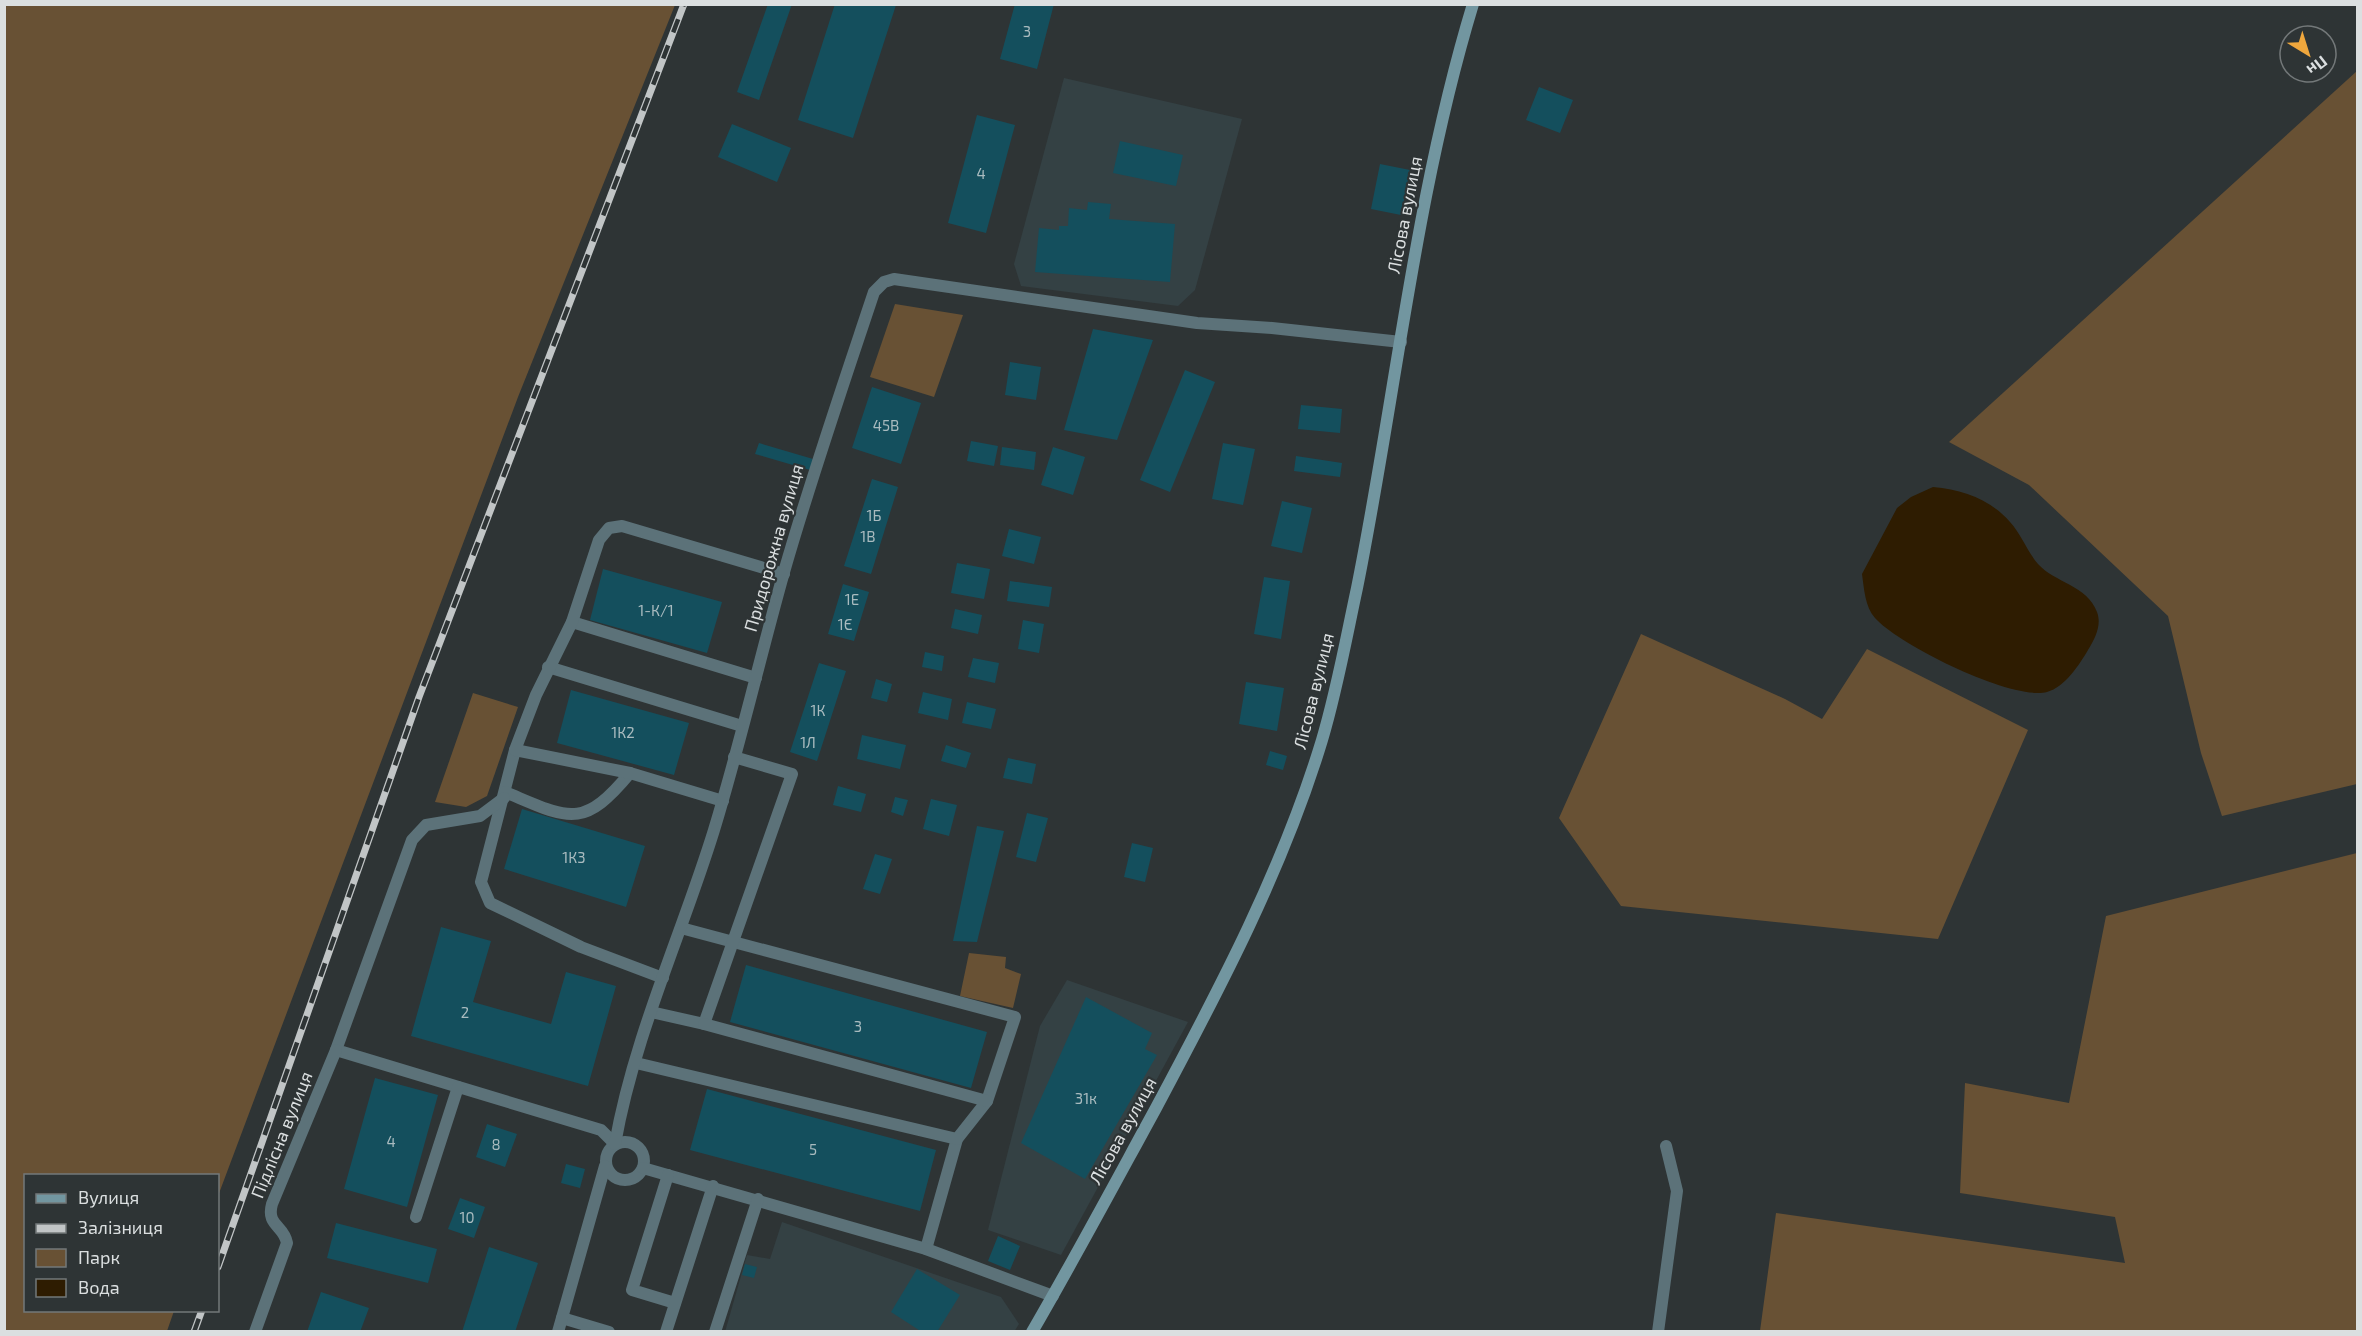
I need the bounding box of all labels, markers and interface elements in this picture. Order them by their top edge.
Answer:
house number: 3 [1023,22,1031,40]
north arrow [2278,24,2338,84]
text: Пн [2303,52,2332,80]
street label: Лісова вулиця [1382,154,1426,275]
house number: 4 [976,164,986,182]
house number: 45В [873,416,899,434]
street label: Придорожна вулиця [739,461,807,634]
house number: 1Б [867,506,881,524]
house number: 1В [860,527,876,545]
house number: 1Е [845,590,859,608]
house number: 1-К/1 [638,601,674,619]
house number: 1Є [838,615,853,633]
street label: Лісова вулиця [1288,630,1338,751]
house number: 1К [811,701,825,719]
house number: 1К2 [611,723,635,741]
house number: 1Л [800,733,816,751]
house number: 1К3 [562,848,586,866]
house number: 2 [461,1003,469,1021]
house number: 3 [854,1017,862,1035]
street label: Підлісна вулиця [246,1068,317,1201]
street label: Лісова вулиця [1084,1073,1161,1188]
house number: 31к [1075,1089,1097,1107]
house number: 4 [386,1132,396,1150]
house number: 8 [491,1135,501,1153]
house number: 5 [809,1140,817,1158]
legend [24,1174,219,1312]
text: Вулиця [78,1186,139,1208]
house number: 10 [459,1208,475,1226]
text: Залізниця [78,1216,163,1238]
text: Парк [78,1246,120,1268]
text: Вода [78,1276,120,1298]

